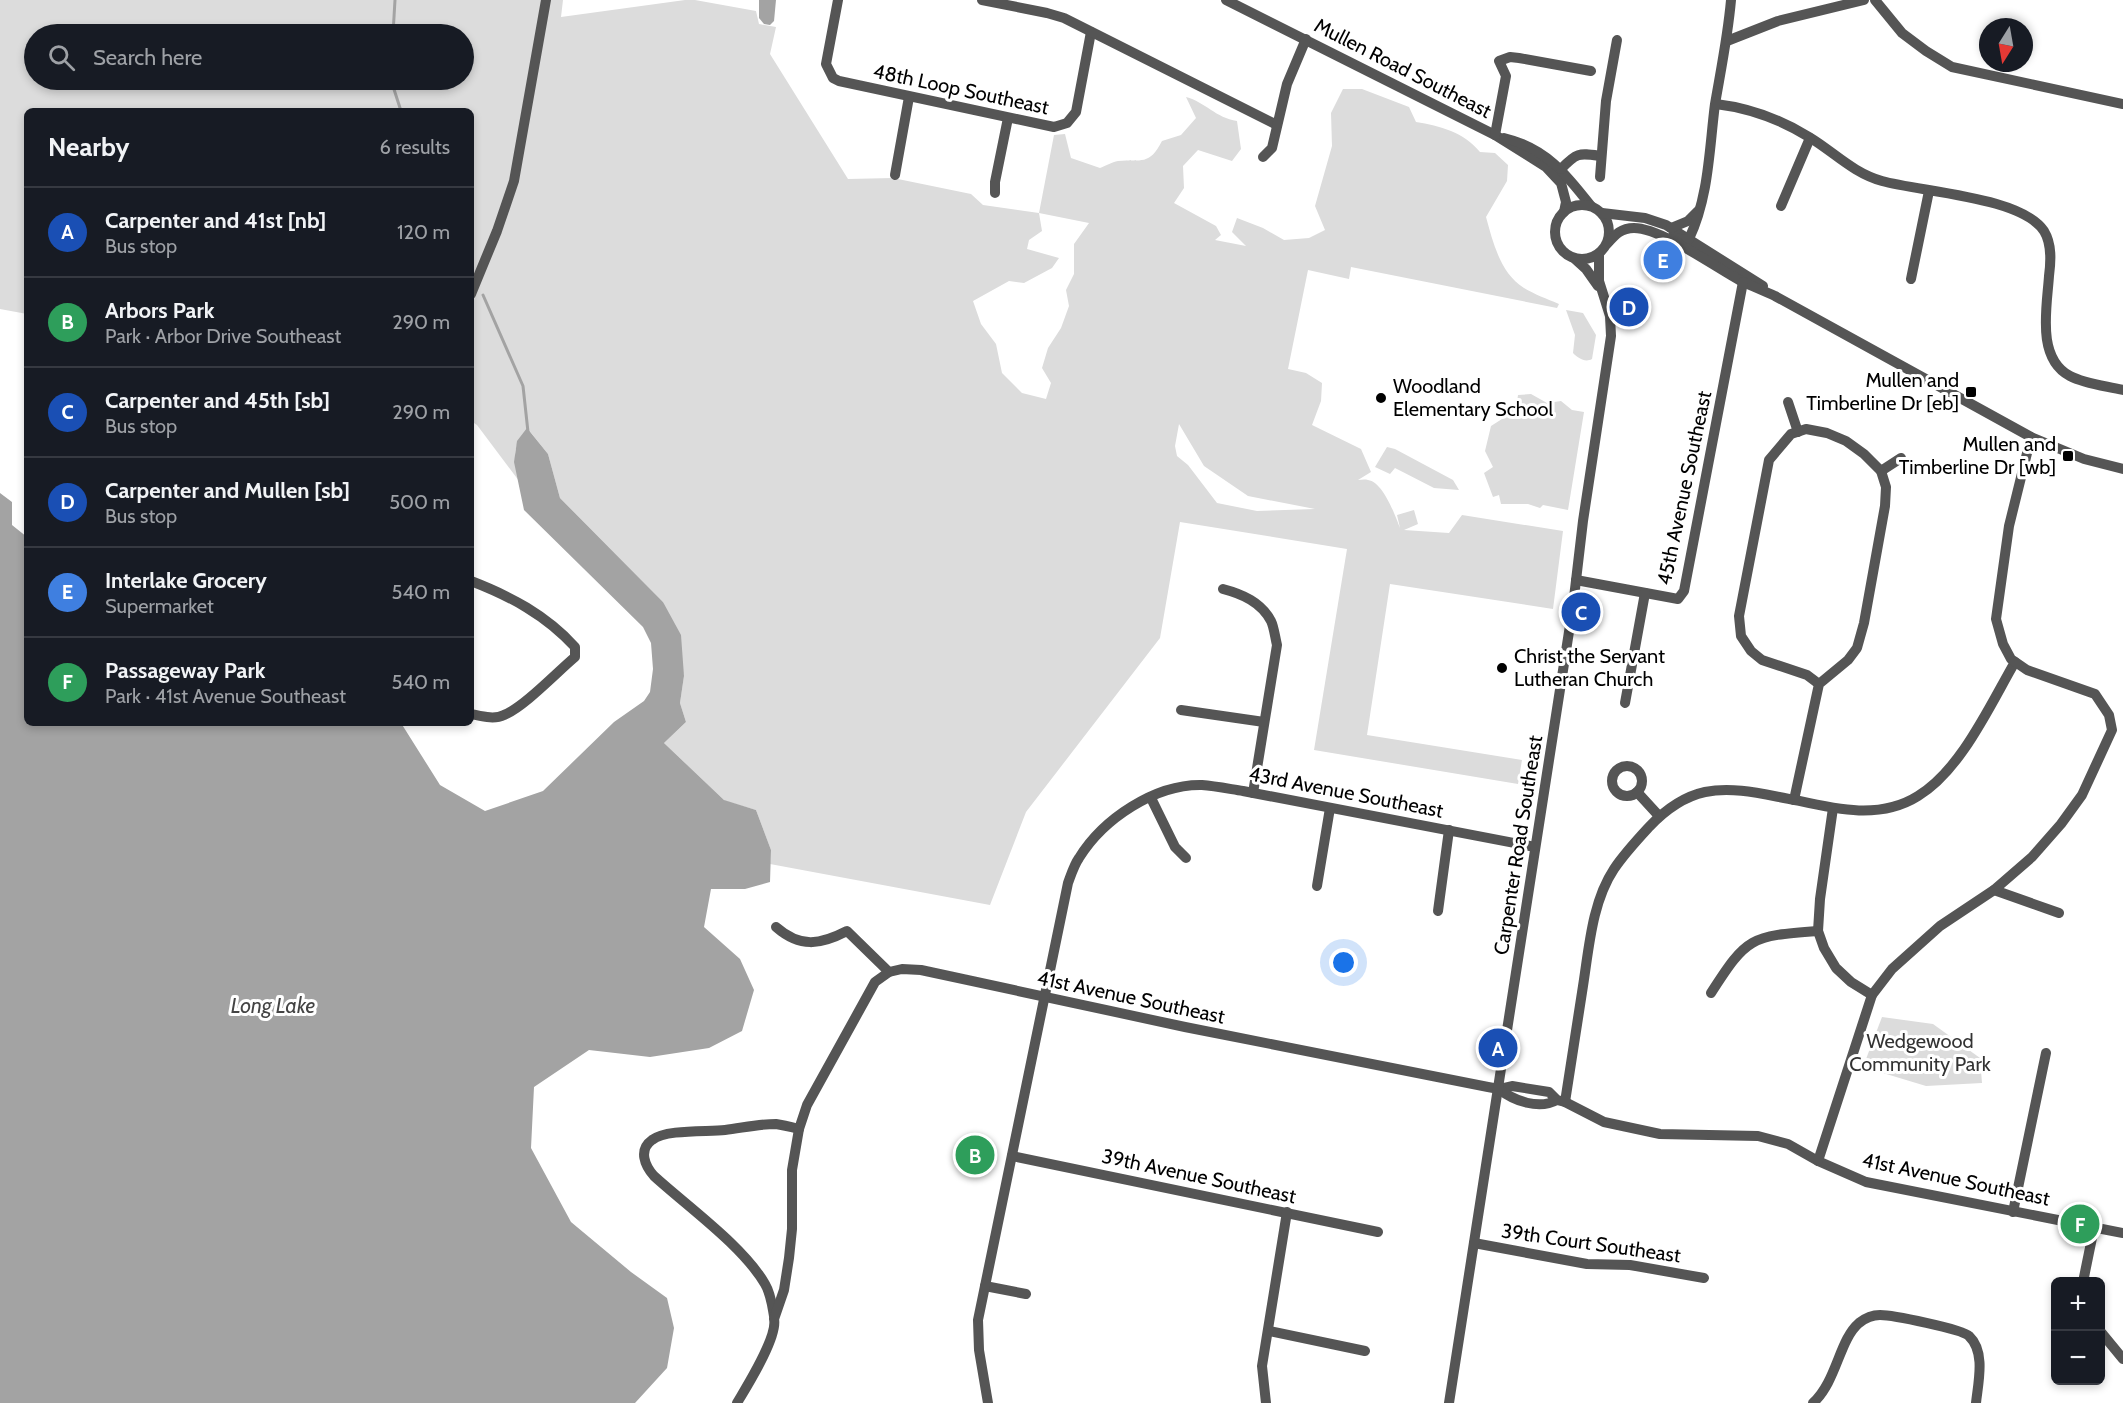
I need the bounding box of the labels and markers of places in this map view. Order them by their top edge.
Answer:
pin: E [1644,238,1682,282]
pin: D [1610,284,1648,330]
place label: Mullen and Timberline Dr [eb] [1806,368,1959,415]
place label: Woodland Elementary School [1393,374,1554,421]
marker: Mullen and Timberline Dr [eb] [1964,385,1978,399]
marker: Woodland Elementary School [1374,391,1388,405]
place label: Mullen and Timberline Dr [wb] [1899,432,2056,479]
marker: Mullen and Timberline Dr [wb] [2061,449,2075,463]
pin: C [1562,590,1600,634]
place label: Christ the Servant Lutheran Church [1514,644,1665,691]
marker: Christ the Servant Lutheran Church [1495,661,1509,675]
pin: A [1478,1026,1518,1070]
pin: B [956,1132,994,1178]
pin: F [2060,1202,2100,1246]

